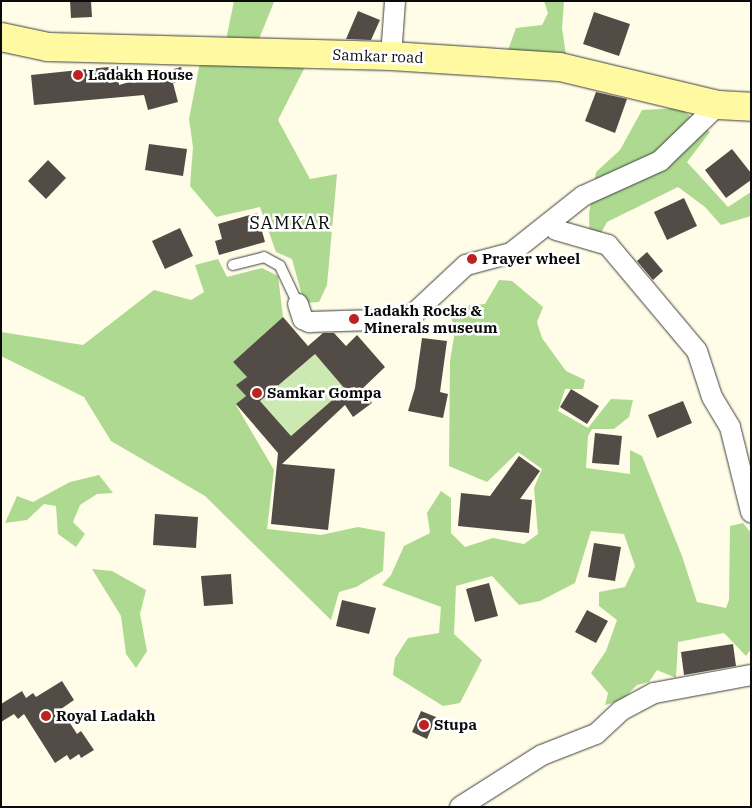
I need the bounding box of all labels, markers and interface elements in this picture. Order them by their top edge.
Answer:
street label: Samkar road [332,45,424,67]
place label: Ladakh House [88,66,193,84]
marker: Ladakh House [72,69,84,81]
district label: SAMKAR [248,212,332,234]
place label: Prayer wheel [482,250,580,268]
marker: Prayer wheel [466,253,478,265]
place label: Ladakh Rocks & Minerals museum [364,301,497,336]
marker: Ladakh Rocks & Minerals museum [348,313,360,325]
place label: Samkar Gompa [267,384,381,402]
marker: Samkar Gompa [251,387,263,399]
place label: Royal Ladakh [56,707,156,725]
marker: Royal Ladakh [40,710,52,722]
place label: Stupa [434,716,477,734]
marker: Stupa [418,719,430,731]

